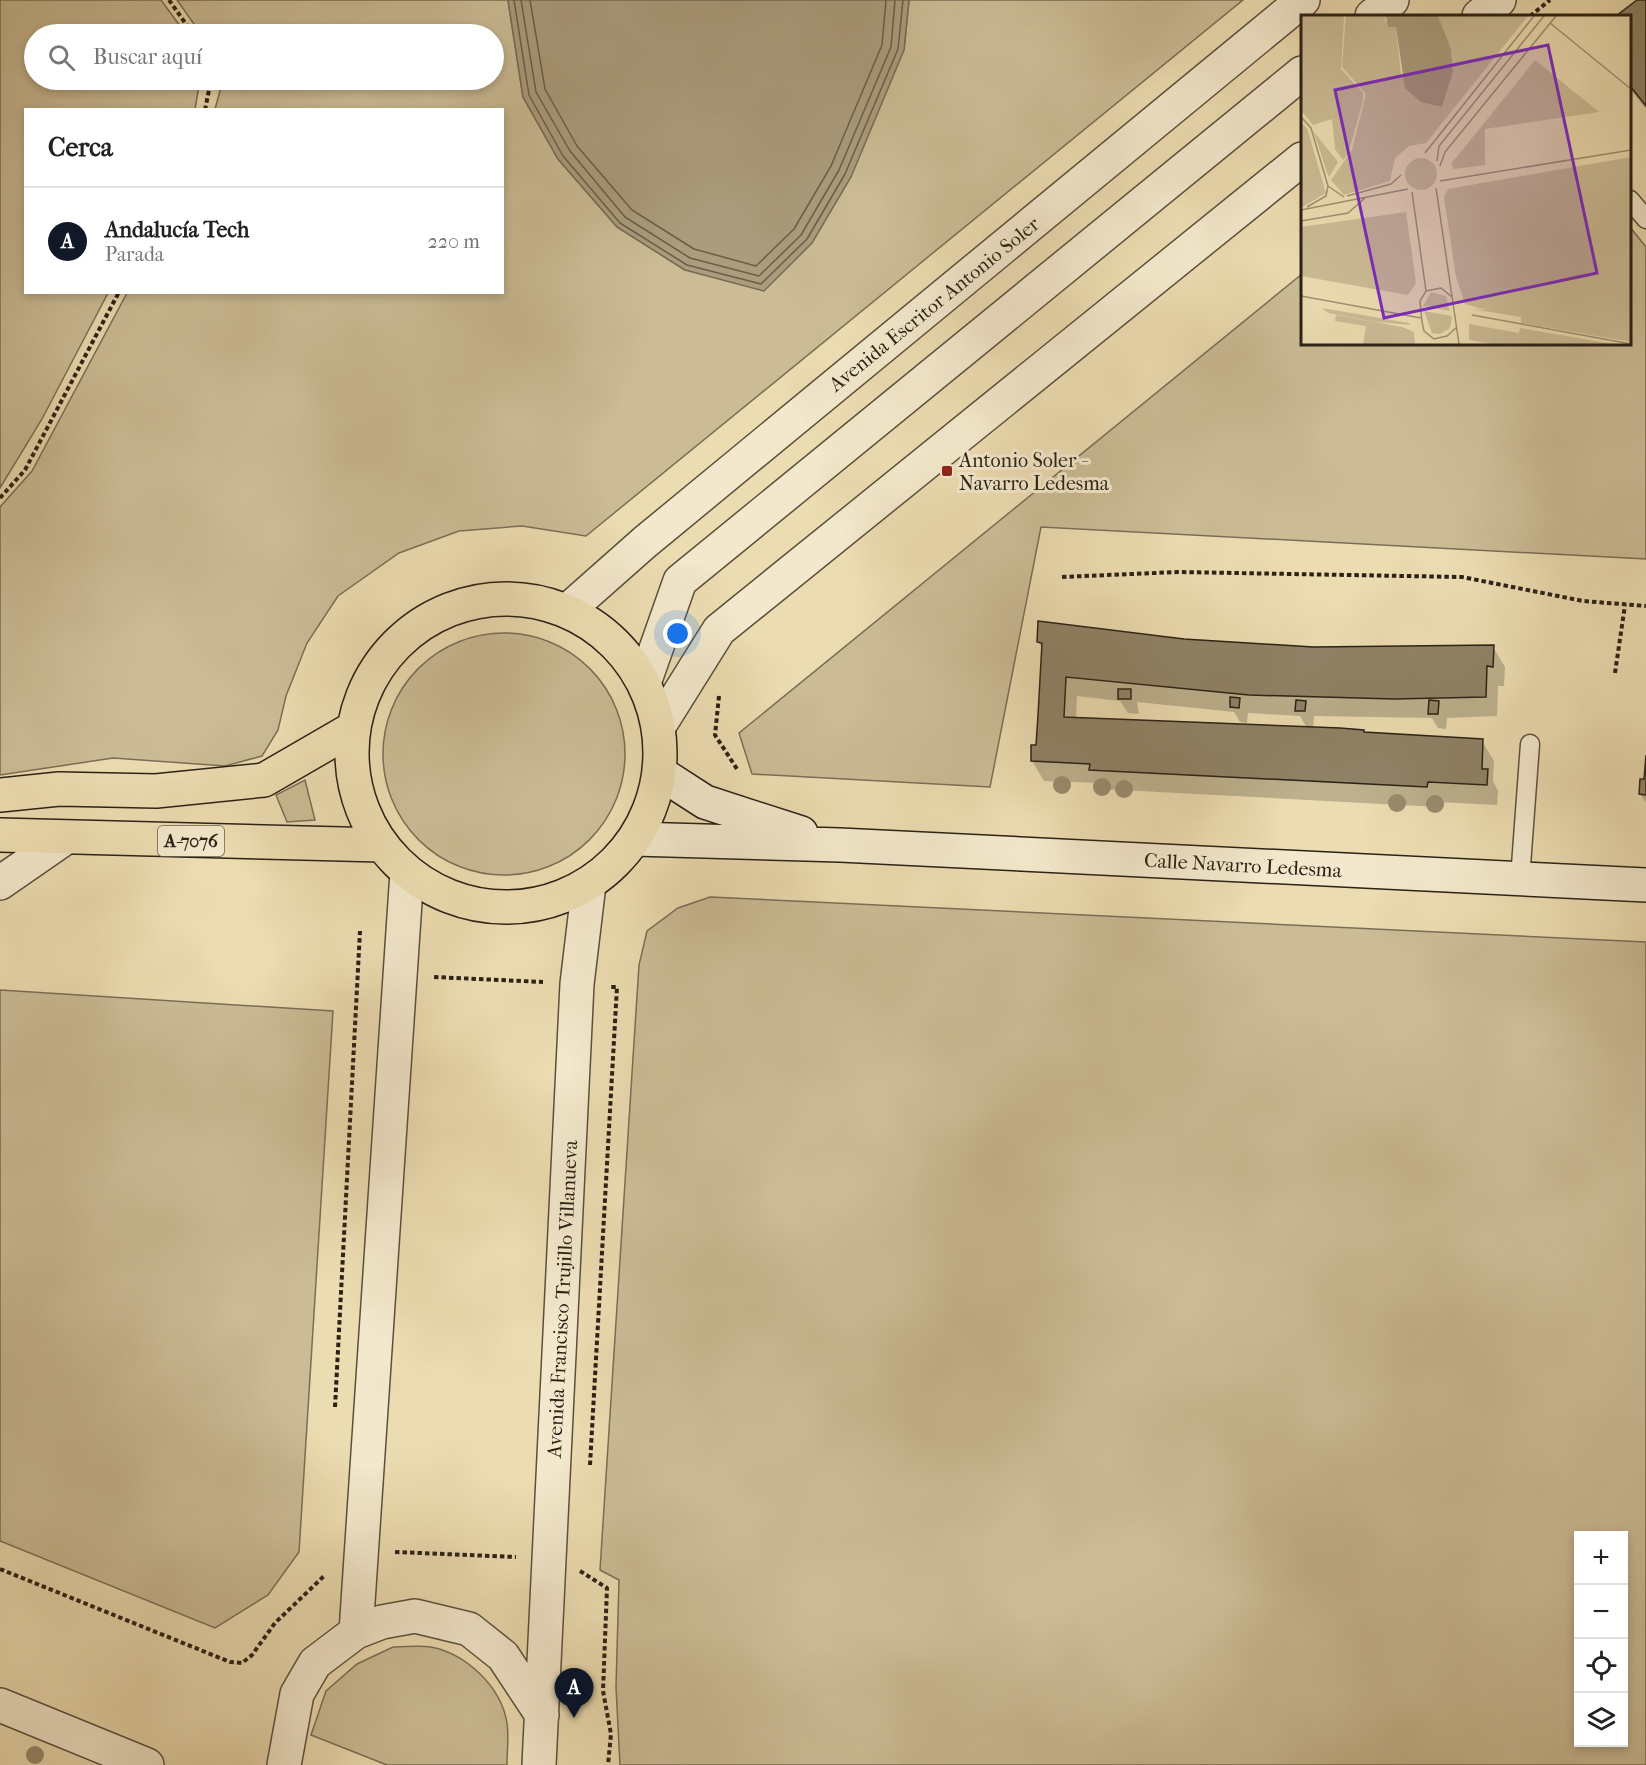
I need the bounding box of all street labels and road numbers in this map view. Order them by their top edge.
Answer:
street label: Avenida Escritor Antonio Soler [824,212,1044,397]
road number: A-7076 [158,826,224,856]
street label: Calle Navarro Ledesma [1144,849,1343,882]
street label: Avenida Francisco Trujillo Villanueva [543,1139,582,1459]

